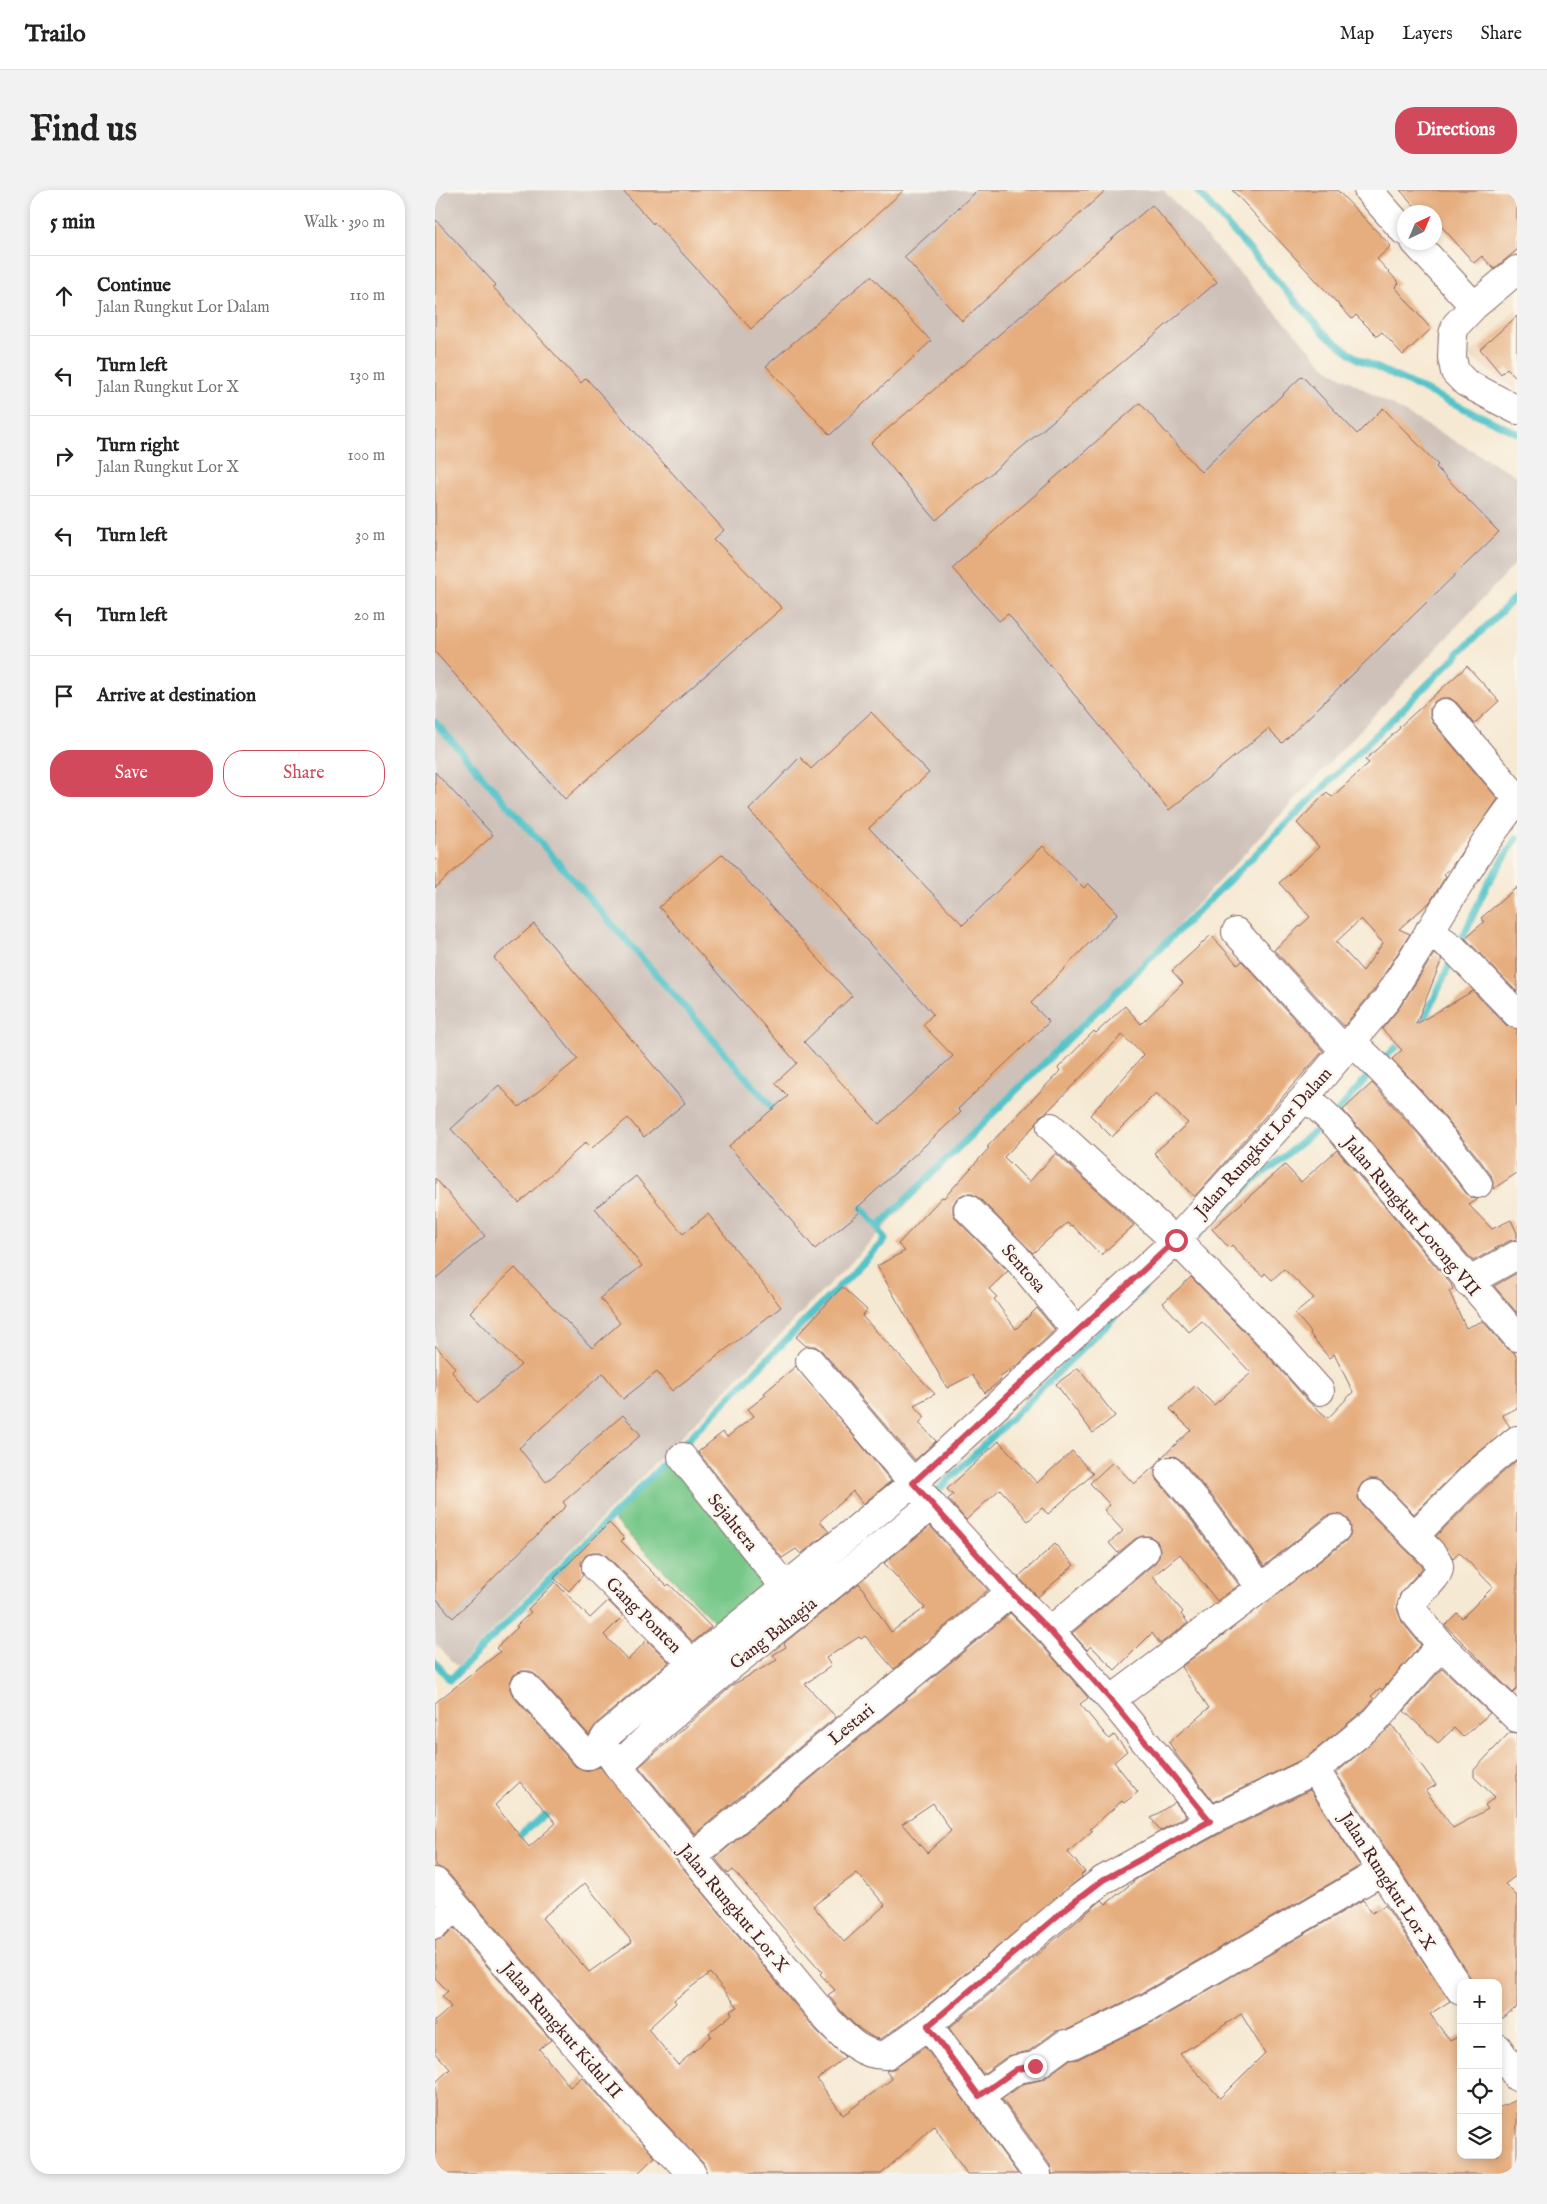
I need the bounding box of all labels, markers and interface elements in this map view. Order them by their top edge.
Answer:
text: Trailo [25,19,86,50]
text: Map [1340,23,1374,46]
text: Layers [1402,23,1453,46]
text: Share [1481,23,1522,46]
button: Directions [1395,107,1517,154]
text: Find us [30,108,137,153]
north arrow [1397,205,1442,250]
text: 5 min [50,209,95,236]
text: Walk · 390 m [304,213,385,233]
text: Continue [97,274,171,298]
icon: ahead [50,282,78,310]
text: 110 m [349,286,385,306]
text: Jalan Rungkut Lor Dalam [97,298,270,318]
text: Turn left [97,354,168,378]
icon: left [50,362,78,390]
text: 130 m [349,366,385,386]
text: Jalan Rungkut Lor X [97,378,239,398]
text: Turn right [97,434,179,458]
icon: right [50,442,78,470]
text: 100 m [348,446,385,466]
text: Jalan Rungkut Lor X [97,458,239,478]
icon: left [50,522,78,550]
text: Turn left [97,524,168,548]
text: 30 m [355,526,385,546]
icon: left [50,602,78,630]
text: Turn left [97,604,168,628]
text: 20 m [354,606,385,626]
icon: arrive [50,682,78,710]
text: Arrive at destination [97,684,256,708]
button: Save [50,750,213,797]
button: Share [223,750,385,797]
street label: Jalan Rungkut Lor Dalam [1189,1063,1338,1224]
street label: Jalan Rungkut Lorong VII [1336,1131,1485,1302]
route start [1165,1229,1188,1252]
street label: Sentosa [996,1240,1050,1298]
street label: Sejahtera [702,1489,762,1557]
street label: Gang Ponten [600,1573,686,1659]
street label: Gang Bahagia [726,1593,822,1675]
street label: Lestari [824,1699,880,1751]
street label: Jalan Rungkut Lor X [1332,1807,1440,1956]
street label: Jalan Rungkut Lor X [671,1839,793,1978]
street label: Jalan Rungkut Kidul II [494,1957,627,2104]
map controls [1457,1979,1502,2159]
button: + [1457,1979,1502,2024]
button: − [1457,2024,1502,2069]
route end [1024,2055,1047,2078]
button: locate [1457,2069,1502,2114]
button: layers [1457,2114,1502,2159]

